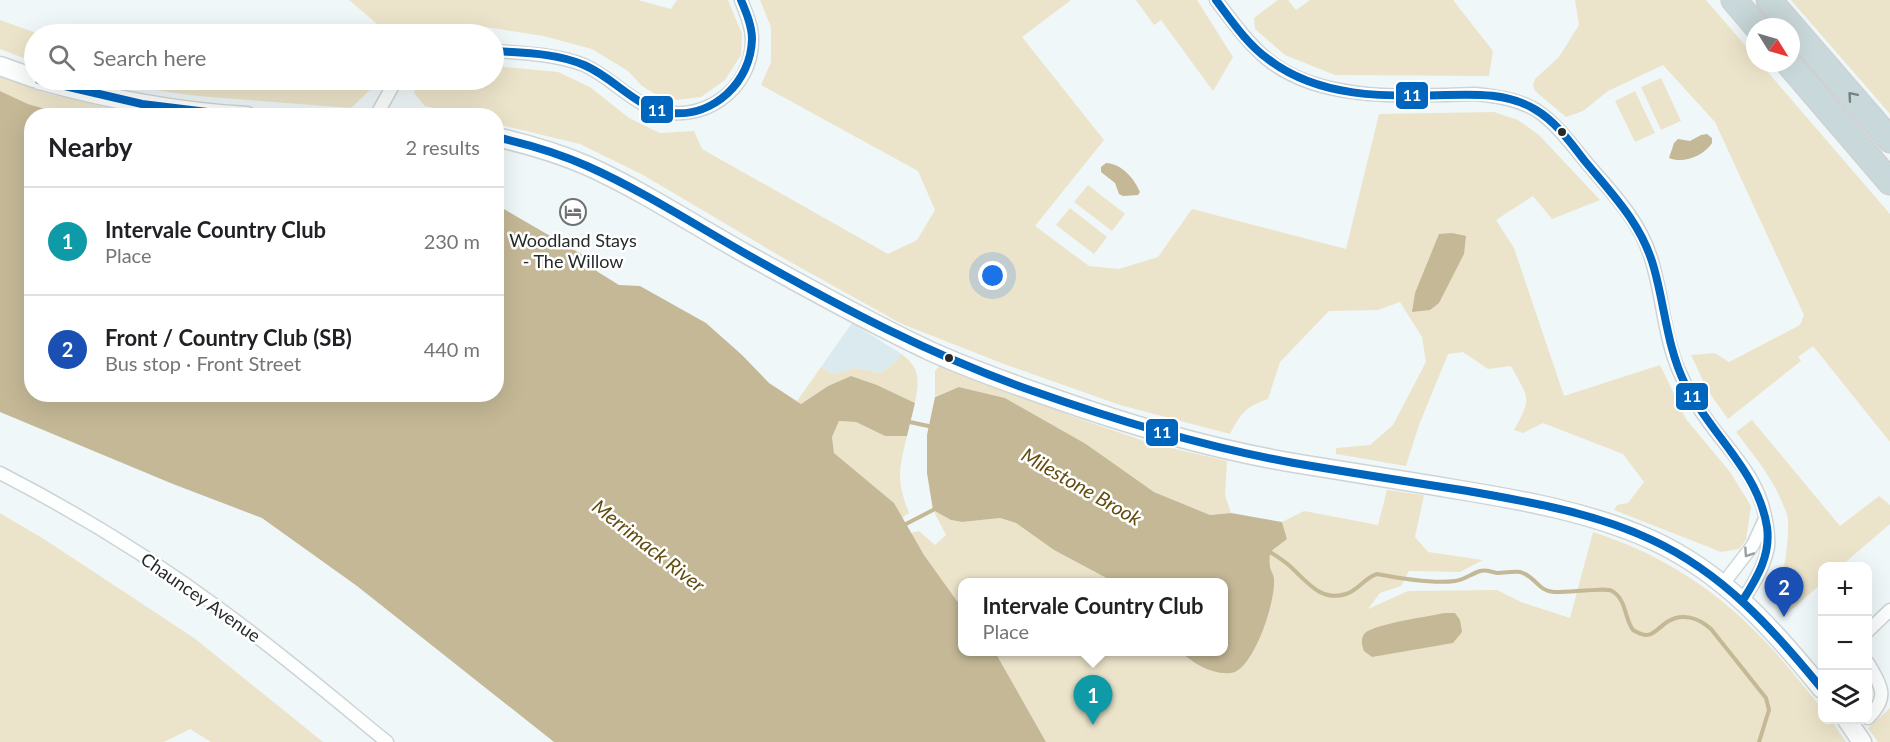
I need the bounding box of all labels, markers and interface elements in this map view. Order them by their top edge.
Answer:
north arrow [1746,18,1800,72]
search box [24,24,504,90]
icon: search [45,41,78,74]
text: Search here [93,44,206,71]
line badge: 11 [1395,81,1429,110]
text: 11 [1403,85,1421,104]
one-way arrow [1848,92,1859,103]
line badge: 11 [640,95,674,124]
text: 11 [648,100,666,119]
unlabelled marker [1556,126,1568,138]
text: Nearby [48,131,133,163]
text: 2 results [405,135,480,159]
hotel icon: Woodland Stays - The Willow [558,197,588,227]
text: Intervale Country Club [105,216,326,243]
text: 1 [62,229,73,253]
text: 230 m [424,229,480,253]
place label: Woodland Stays - The Willow [509,229,637,272]
text: Place [105,243,152,267]
your location [978,261,1007,290]
text: Front / Country Club (SB) [105,324,352,351]
text: 2 [62,337,73,361]
text: 440 m [424,337,480,361]
text: Bus stop · Front Street [105,351,301,375]
unlabelled marker [943,352,955,364]
line badge: 11 [1675,382,1709,411]
text: 11 [1683,386,1701,405]
line badge: 11 [1145,418,1179,447]
text: 11 [1153,422,1171,441]
water label: Milestone Brook [1018,442,1147,530]
water label: Merrimack River [588,494,711,597]
one-way arrow [1744,546,1755,557]
street label: Chauncey Avenue [137,547,265,647]
map controls [1818,562,1872,724]
button: + [1818,562,1872,616]
pin: 2 [1764,568,1804,617]
popup [958,578,1228,656]
text: Intervale Country Club [982,592,1204,619]
button: − [1818,616,1872,670]
text: Place [982,619,1029,643]
button: layers [1818,670,1872,724]
pin: 1 [1074,676,1112,725]

